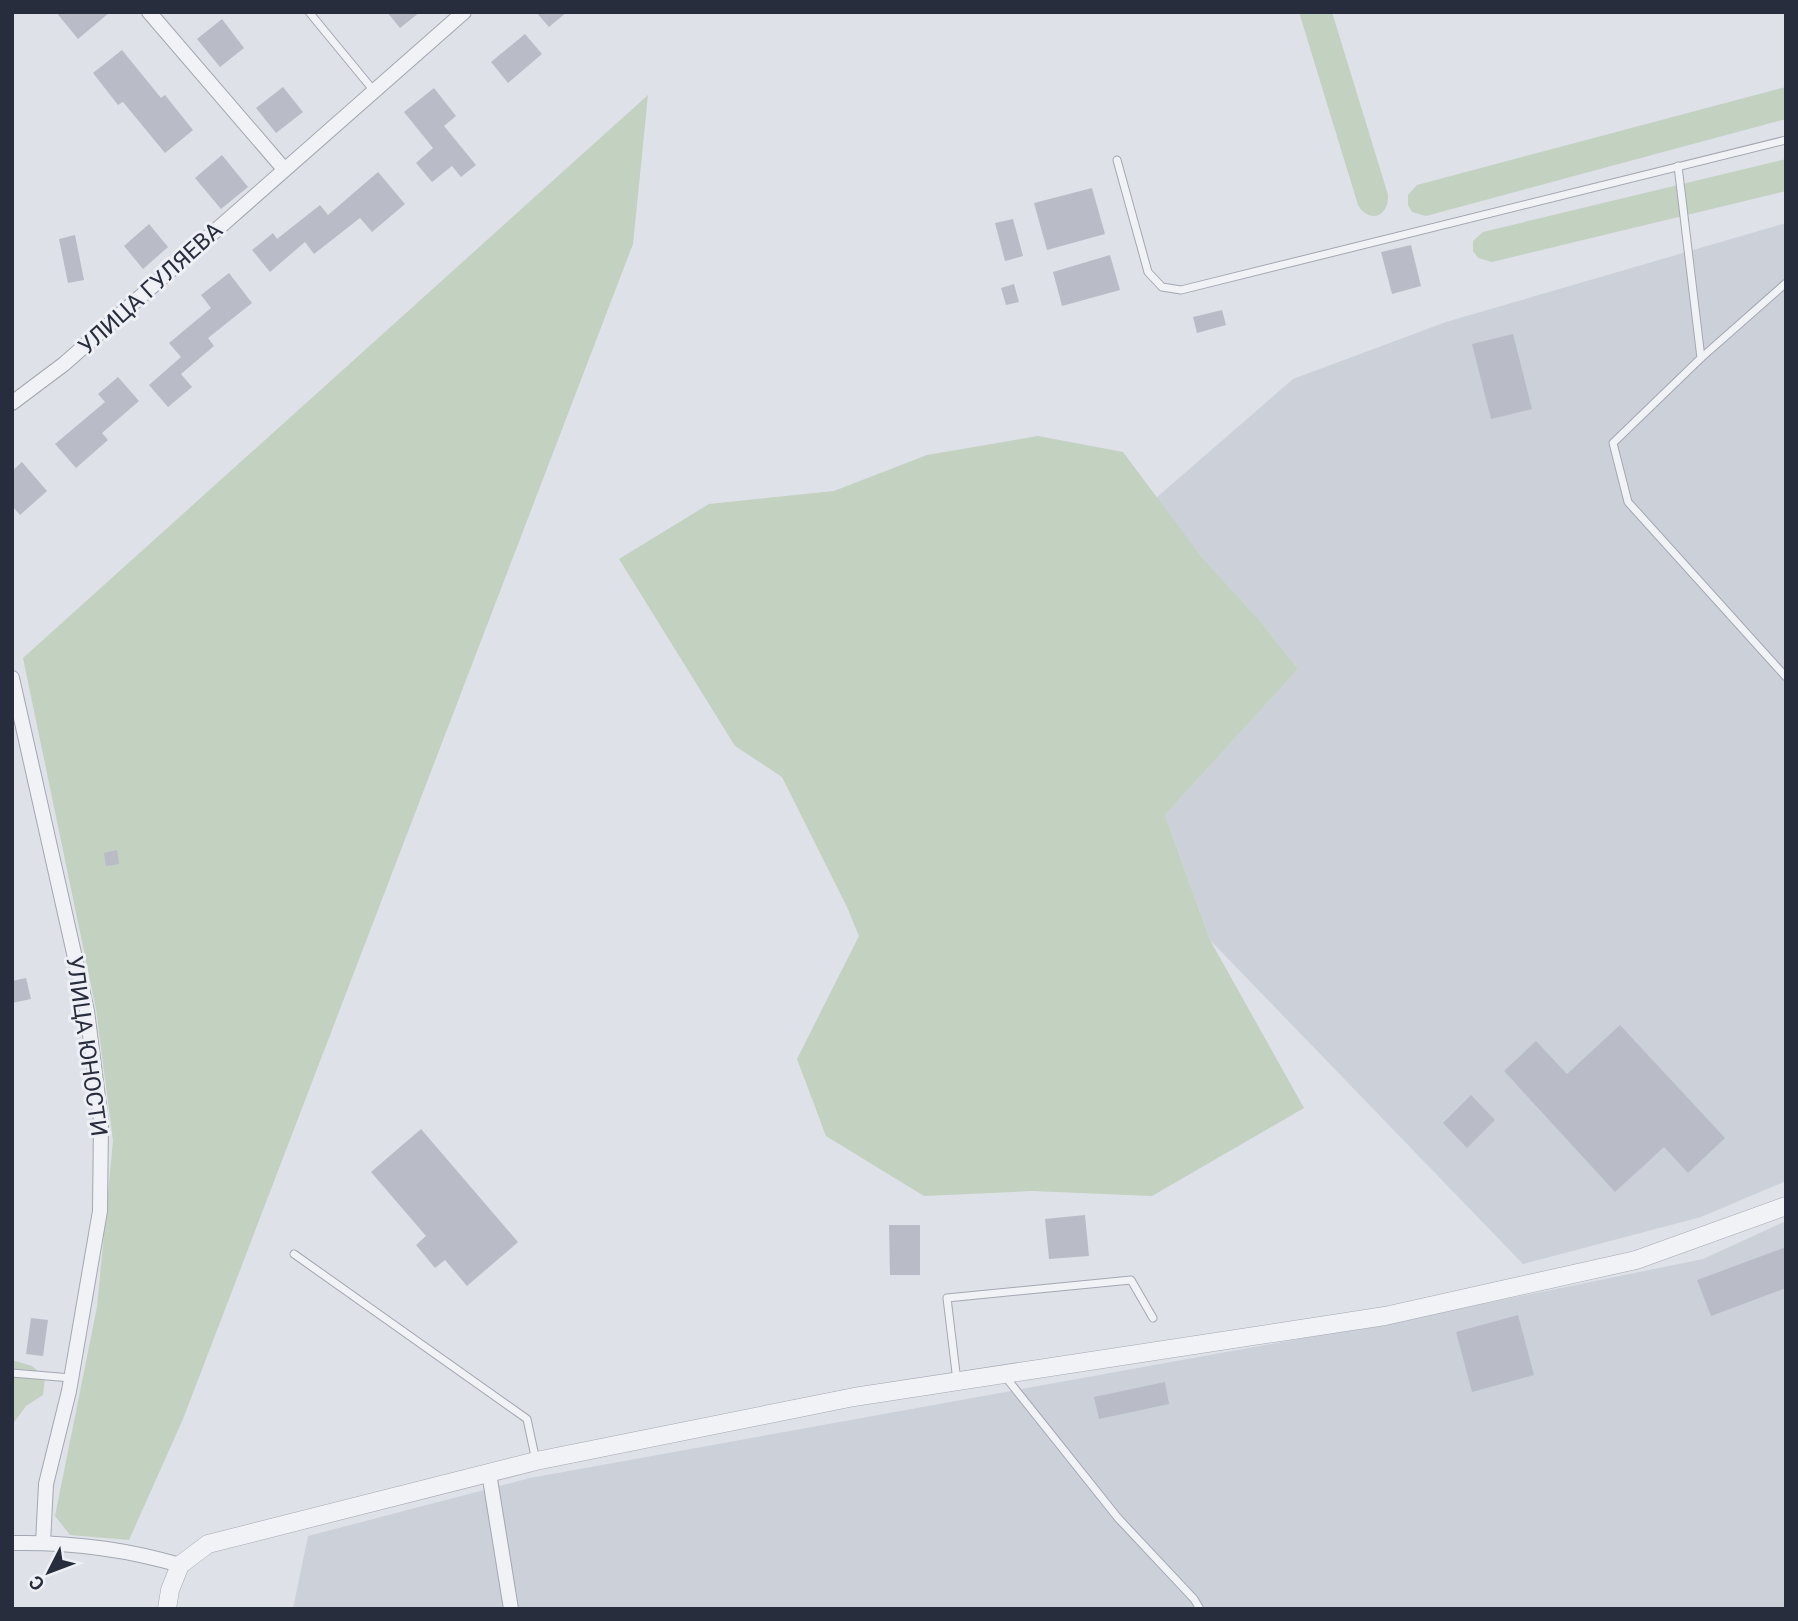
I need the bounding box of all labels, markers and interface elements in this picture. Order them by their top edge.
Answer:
street label: УЛИЦА ГУЛЯЕВА [73,217,228,360]
street label: УЛИЦА ЮНОСТИ [60,954,113,1138]
north arrow [14,1537,84,1607]
text: С [24,1571,49,1595]

